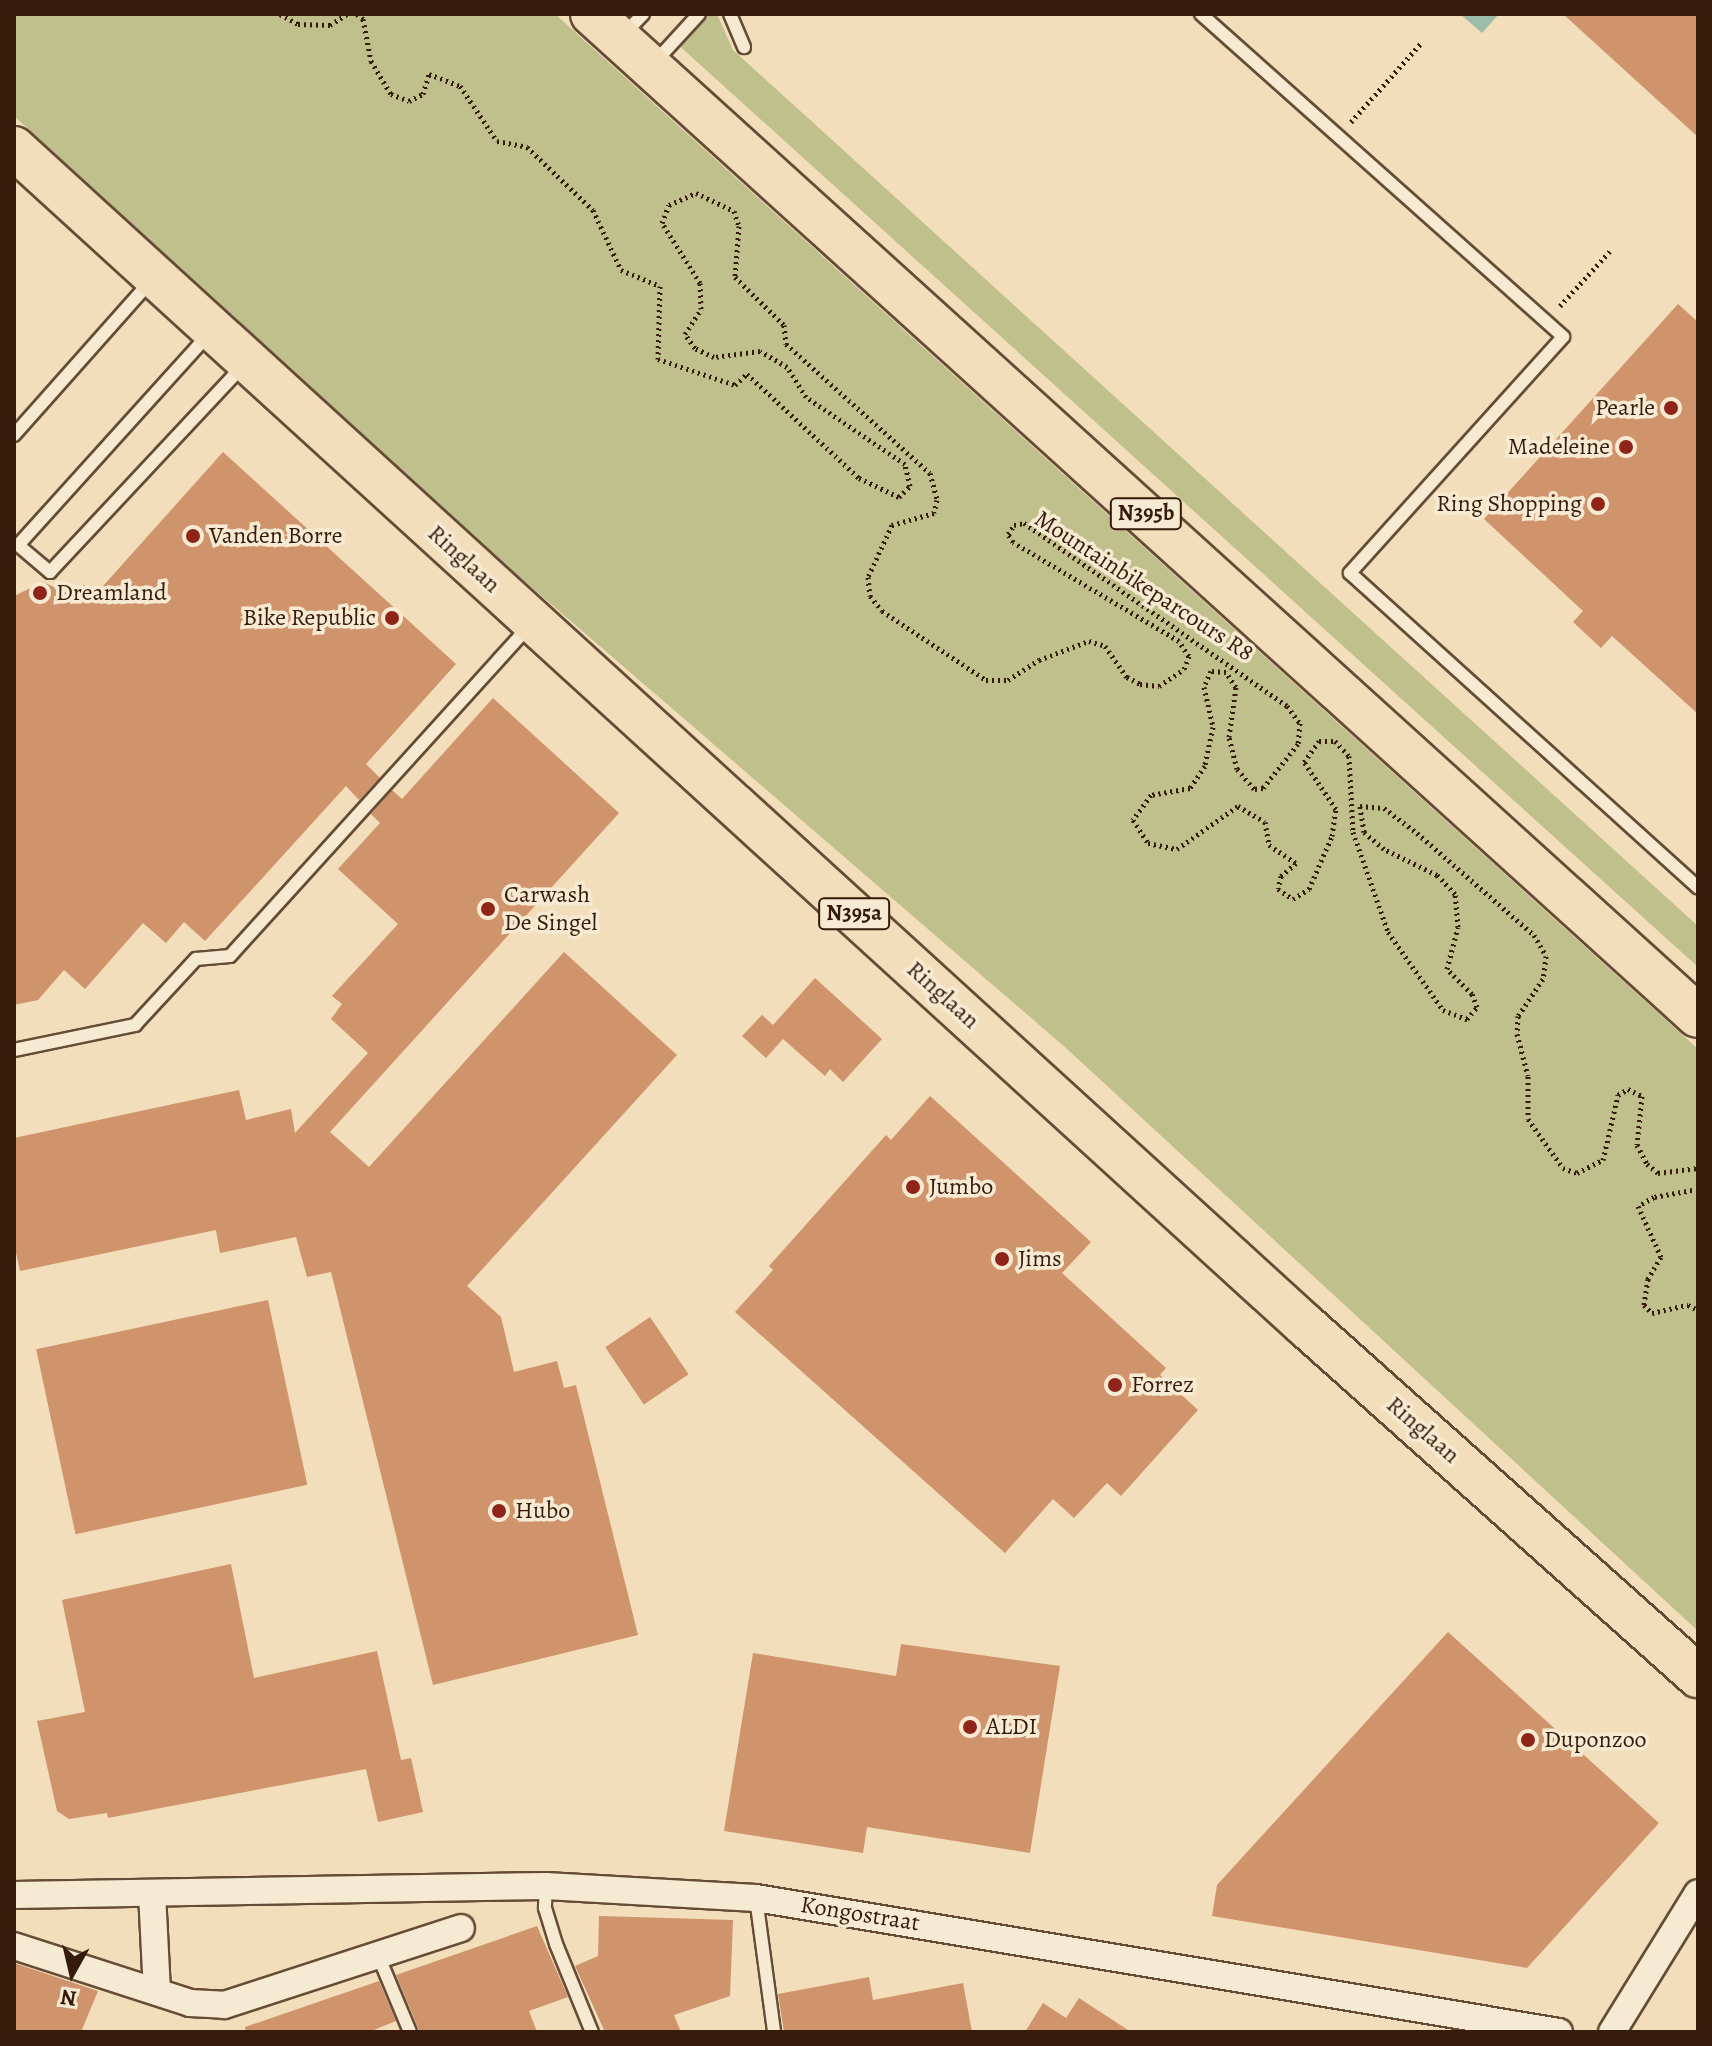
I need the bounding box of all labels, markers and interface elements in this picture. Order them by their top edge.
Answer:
place label: Pearle [1595,394,1655,422]
marker: Pearle [1662,399,1680,417]
place label: Madeleine [1508,433,1610,461]
marker: Madeleine [1617,438,1635,456]
place label: Ring Shopping [1436,490,1582,518]
marker: Ring Shopping [1589,495,1607,513]
road number: N395b [1108,496,1184,532]
street label: Mountainbikeparcours R8 [1029,504,1259,668]
street label: Ringlaan [422,519,506,599]
place label: Vanden Borre [209,522,343,550]
marker: Vanden Borre [184,527,202,545]
place label: Dreamland [56,579,167,607]
marker: Dreamland [31,584,49,602]
place label: Bike Republic [243,604,376,632]
marker: Bike Republic [383,609,401,627]
place label: Carwash De Singel [504,881,597,937]
road number: N395a [818,896,890,932]
marker: Carwash De Singel [479,900,497,918]
street label: Ringlaan [901,955,985,1035]
place label: Jumbo [929,1173,993,1201]
marker: Jumbo [904,1178,922,1196]
place label: Jims [1018,1245,1062,1273]
marker: Jims [993,1250,1011,1268]
place label: Forrez [1131,1371,1194,1399]
marker: Forrez [1106,1376,1124,1394]
street label: Ringlaan [1380,1390,1466,1470]
place label: Hubo [515,1497,570,1525]
marker: Hubo [490,1502,508,1520]
place label: ALDI [986,1713,1037,1741]
marker: ALDI [961,1718,979,1736]
place label: Duponzoo [1544,1726,1647,1754]
marker: Duponzoo [1519,1731,1537,1749]
street label: Kongostraat [798,1890,922,1938]
north arrow [32,1934,112,2014]
text: N [59,1982,79,2014]

